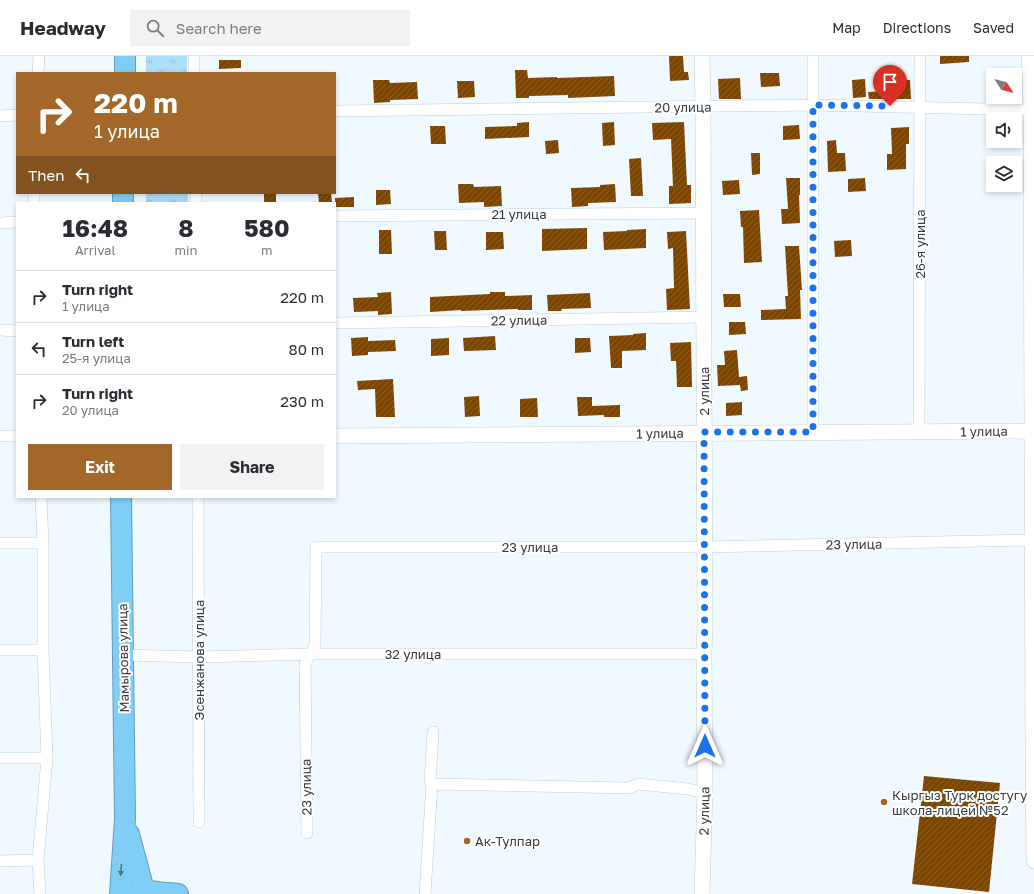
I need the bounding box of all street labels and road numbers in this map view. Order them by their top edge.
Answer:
street label: 20 улица [654,99,712,115]
street label: 21 улица [491,206,547,222]
street label: 26-я улица [912,209,928,279]
street label: 22 улица [491,312,547,328]
street label: 2 улица [696,367,712,415]
street label: 1 улица [960,423,1008,439]
street label: 1 улица [636,425,684,441]
street label: 23 улица [826,536,882,552]
street label: 23 улица [502,539,558,555]
street label: Эсенжанова улица [191,600,207,720]
street label: Мамырова улица [114,603,132,713]
street label: 32 улица [385,646,441,662]
street label: 23 улица [298,759,314,815]
street label: 2 улица [696,786,712,836]

